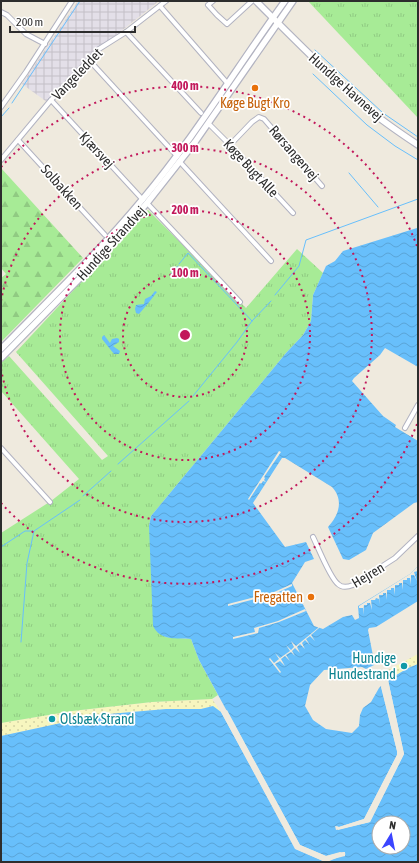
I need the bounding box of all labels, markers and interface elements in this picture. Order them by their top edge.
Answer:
scale bar [10,8,135,34]
text: 200 m [16,15,43,29]
street label: Vangeleddet [49,45,105,103]
street label: Hundige Havnevej [306,50,386,124]
text: 400 m [170,79,199,93]
marker: Køge Bugt Kro [250,83,260,93]
place label: Køge Bugt Kro [220,95,290,111]
street label: Rørsangervej [266,122,322,184]
street label: Kjærsvej [76,129,118,171]
street label: Køge Bugt Alle [220,136,282,200]
text: 300 m [171,141,199,155]
street label: Solbakken [38,161,86,213]
street label: Hundige Strandvej [73,203,149,283]
text: 200 m [171,203,199,217]
text: 100 m [171,266,199,280]
centre of rings [178,328,192,342]
street label: Hejren [349,559,387,591]
place label: Fregatten [254,589,303,605]
marker: Fregatten [306,592,316,602]
place label: Hundige Hundestrand [329,650,396,682]
marker: Hundige Hundestrand [399,661,409,671]
place label: Olsbæk Strand [60,711,134,727]
marker: Olsbæk Strand [47,714,57,724]
north arrow [371,815,411,855]
text: N [388,819,397,832]

